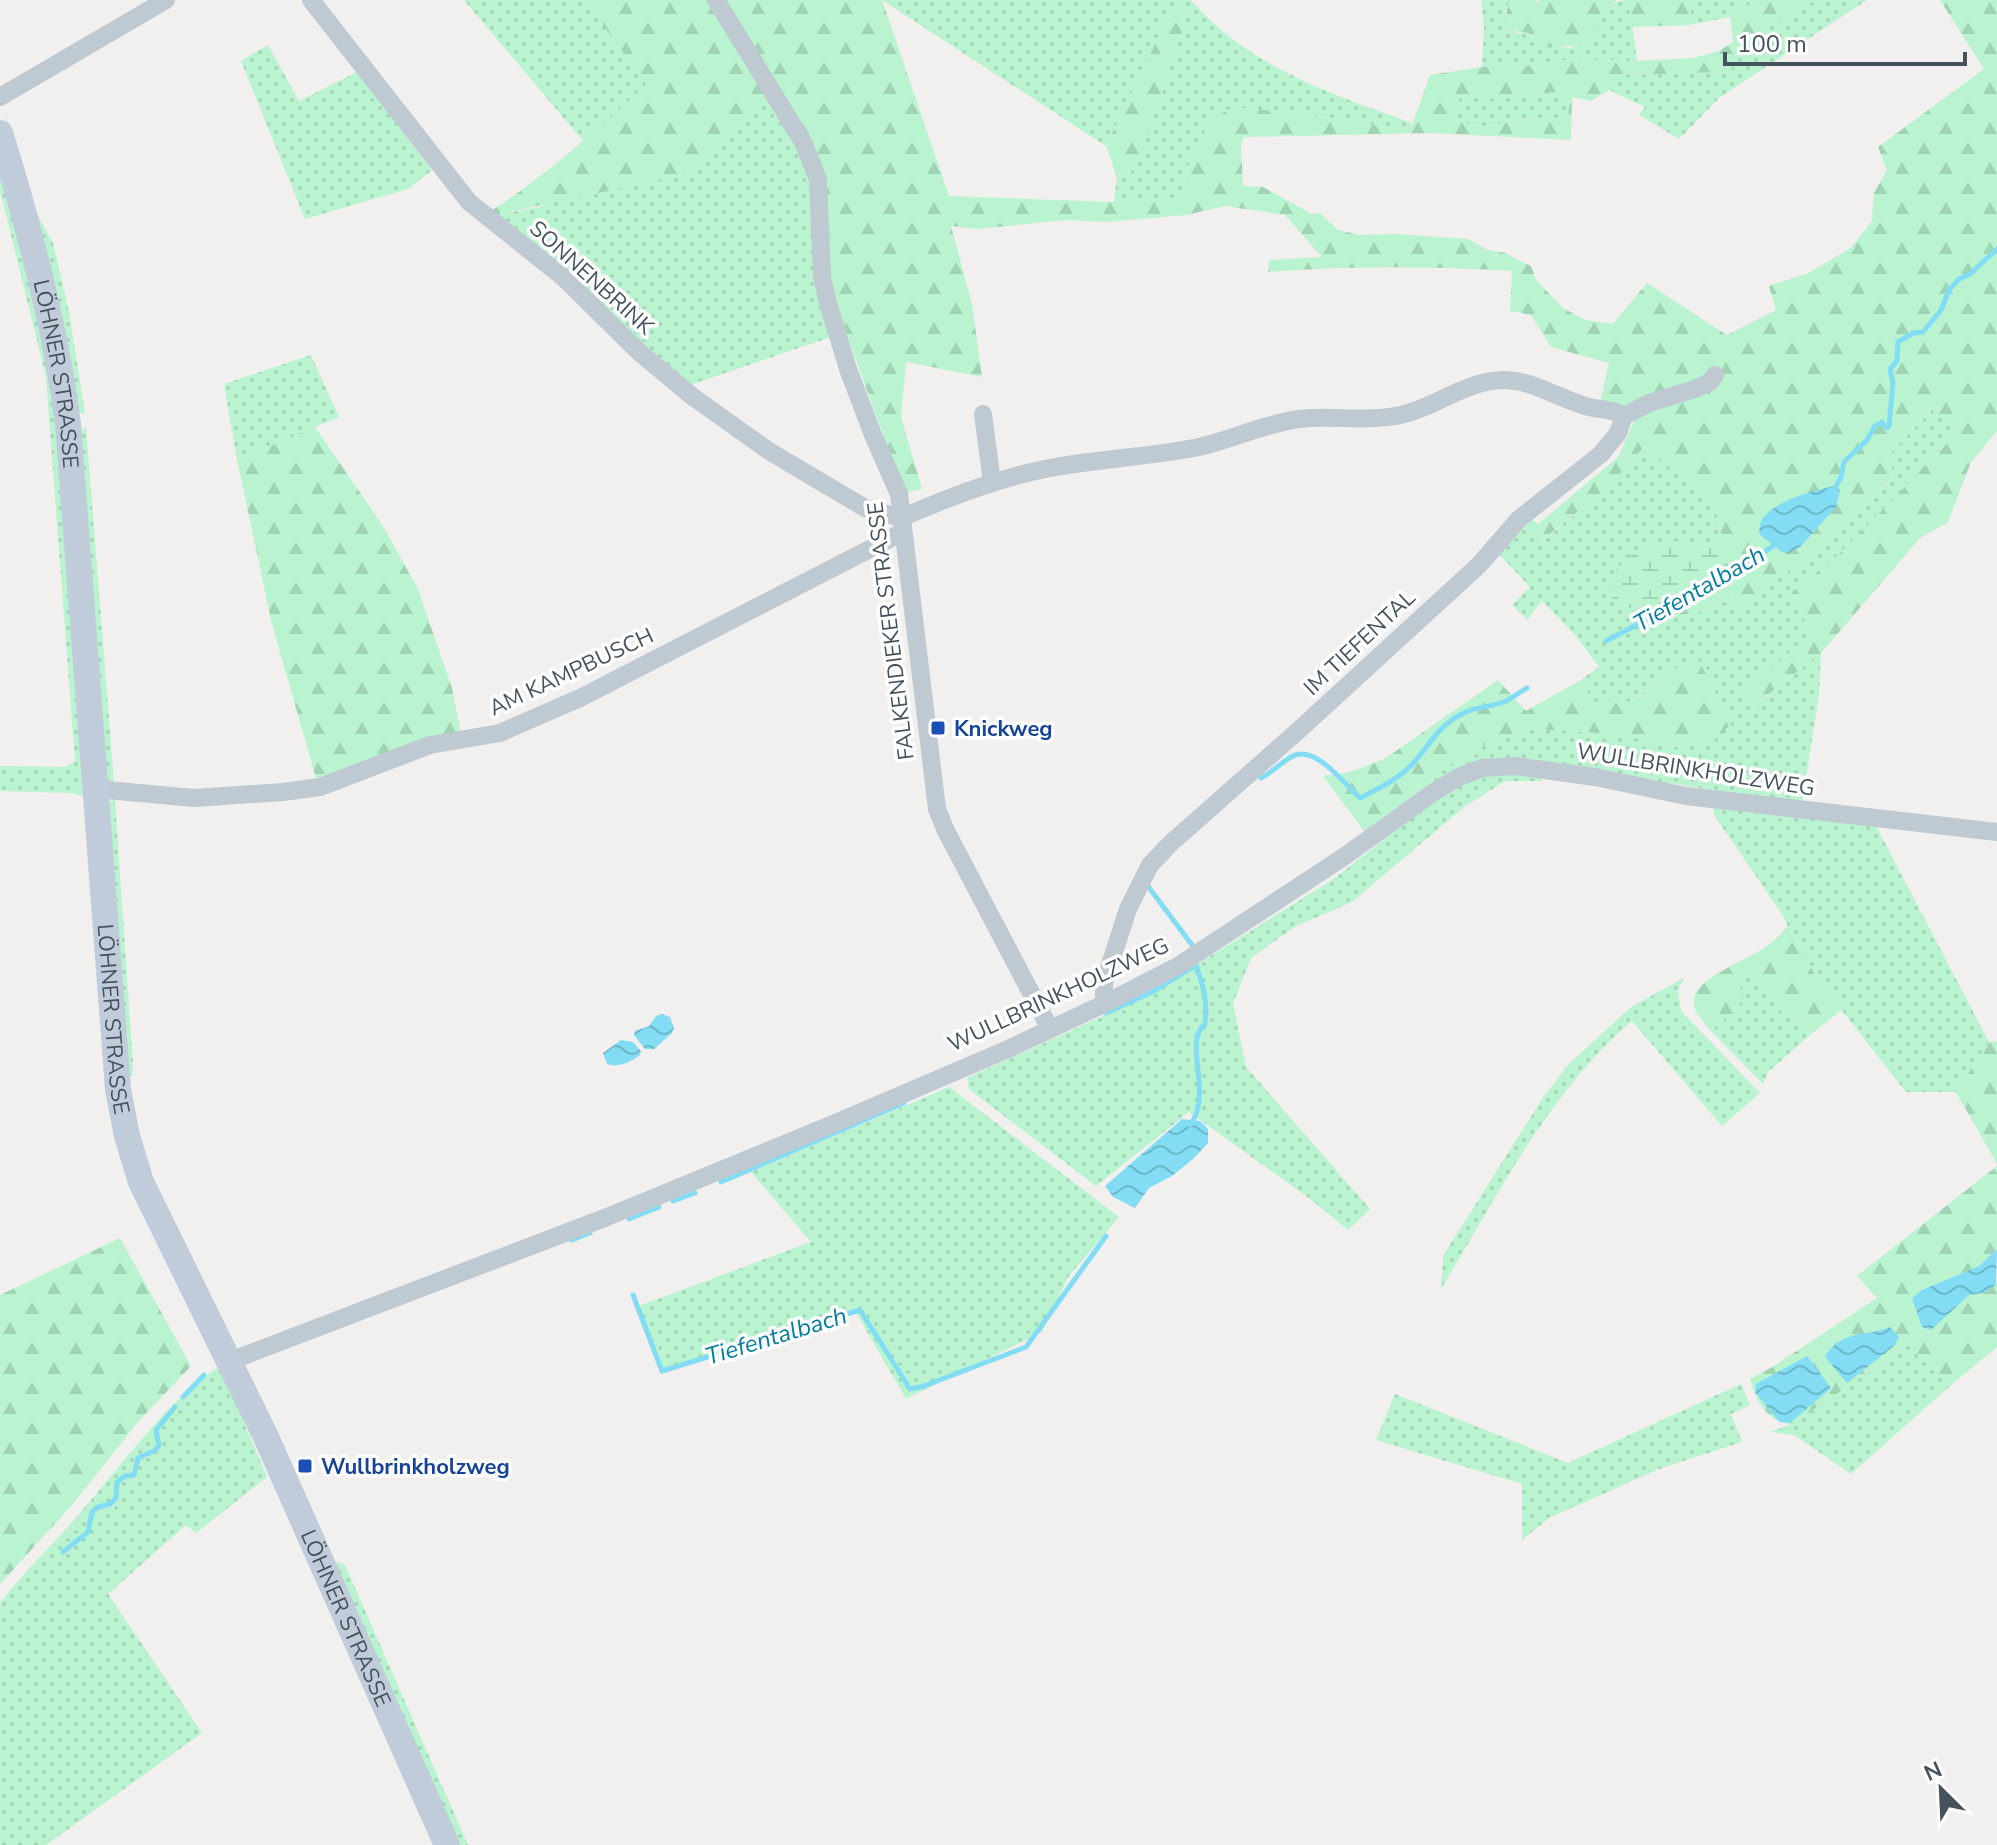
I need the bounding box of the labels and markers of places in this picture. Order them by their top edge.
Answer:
place label: Knickweg [954,714,1053,744]
marker: Knickweg [929,719,947,737]
place label: Wullbrinkholzweg [321,1452,510,1482]
marker: Wullbrinkholzweg [296,1457,314,1475]

